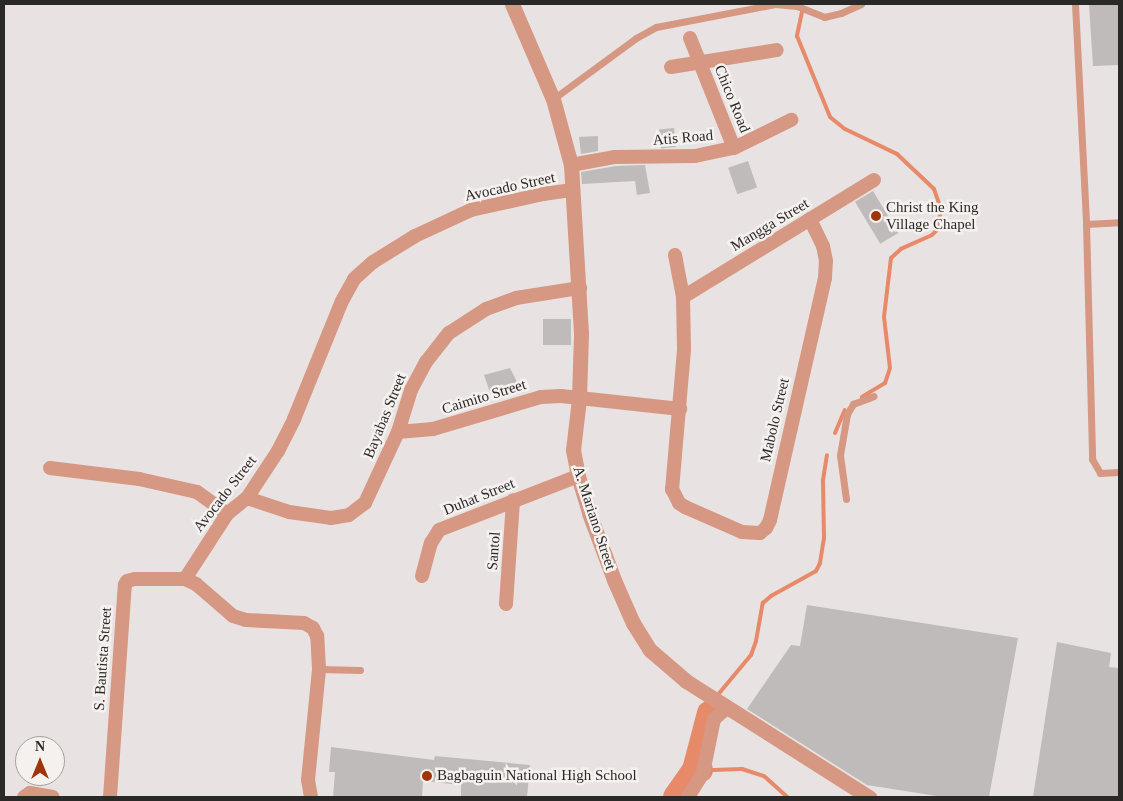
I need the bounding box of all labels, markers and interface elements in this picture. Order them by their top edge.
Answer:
street label: Chico Road [710,63,754,135]
street label: Atis Road [652,126,714,150]
street label: Avocado Street [463,169,557,205]
street label: Mangga Street [728,195,812,255]
place label: Christ the King Village Chapel [886,198,978,233]
marker: Christ the King Village Chapel [870,210,882,222]
street label: Bayabas Street [360,371,410,461]
street label: Caimito Street [440,376,528,418]
street label: Mabolo Street [757,376,793,464]
street label: Avocado Street [190,452,260,536]
street label: A. Mariano Street [569,464,619,572]
street label: Duhat Street [441,475,517,519]
street label: Santol [484,531,504,571]
street label: S. Bautista Street [90,607,116,711]
north arrow [15,736,65,786]
text: N [35,739,45,754]
place label: Bagbaguin National High School [437,767,637,785]
marker: Bagbaguin National High School [421,770,433,782]

